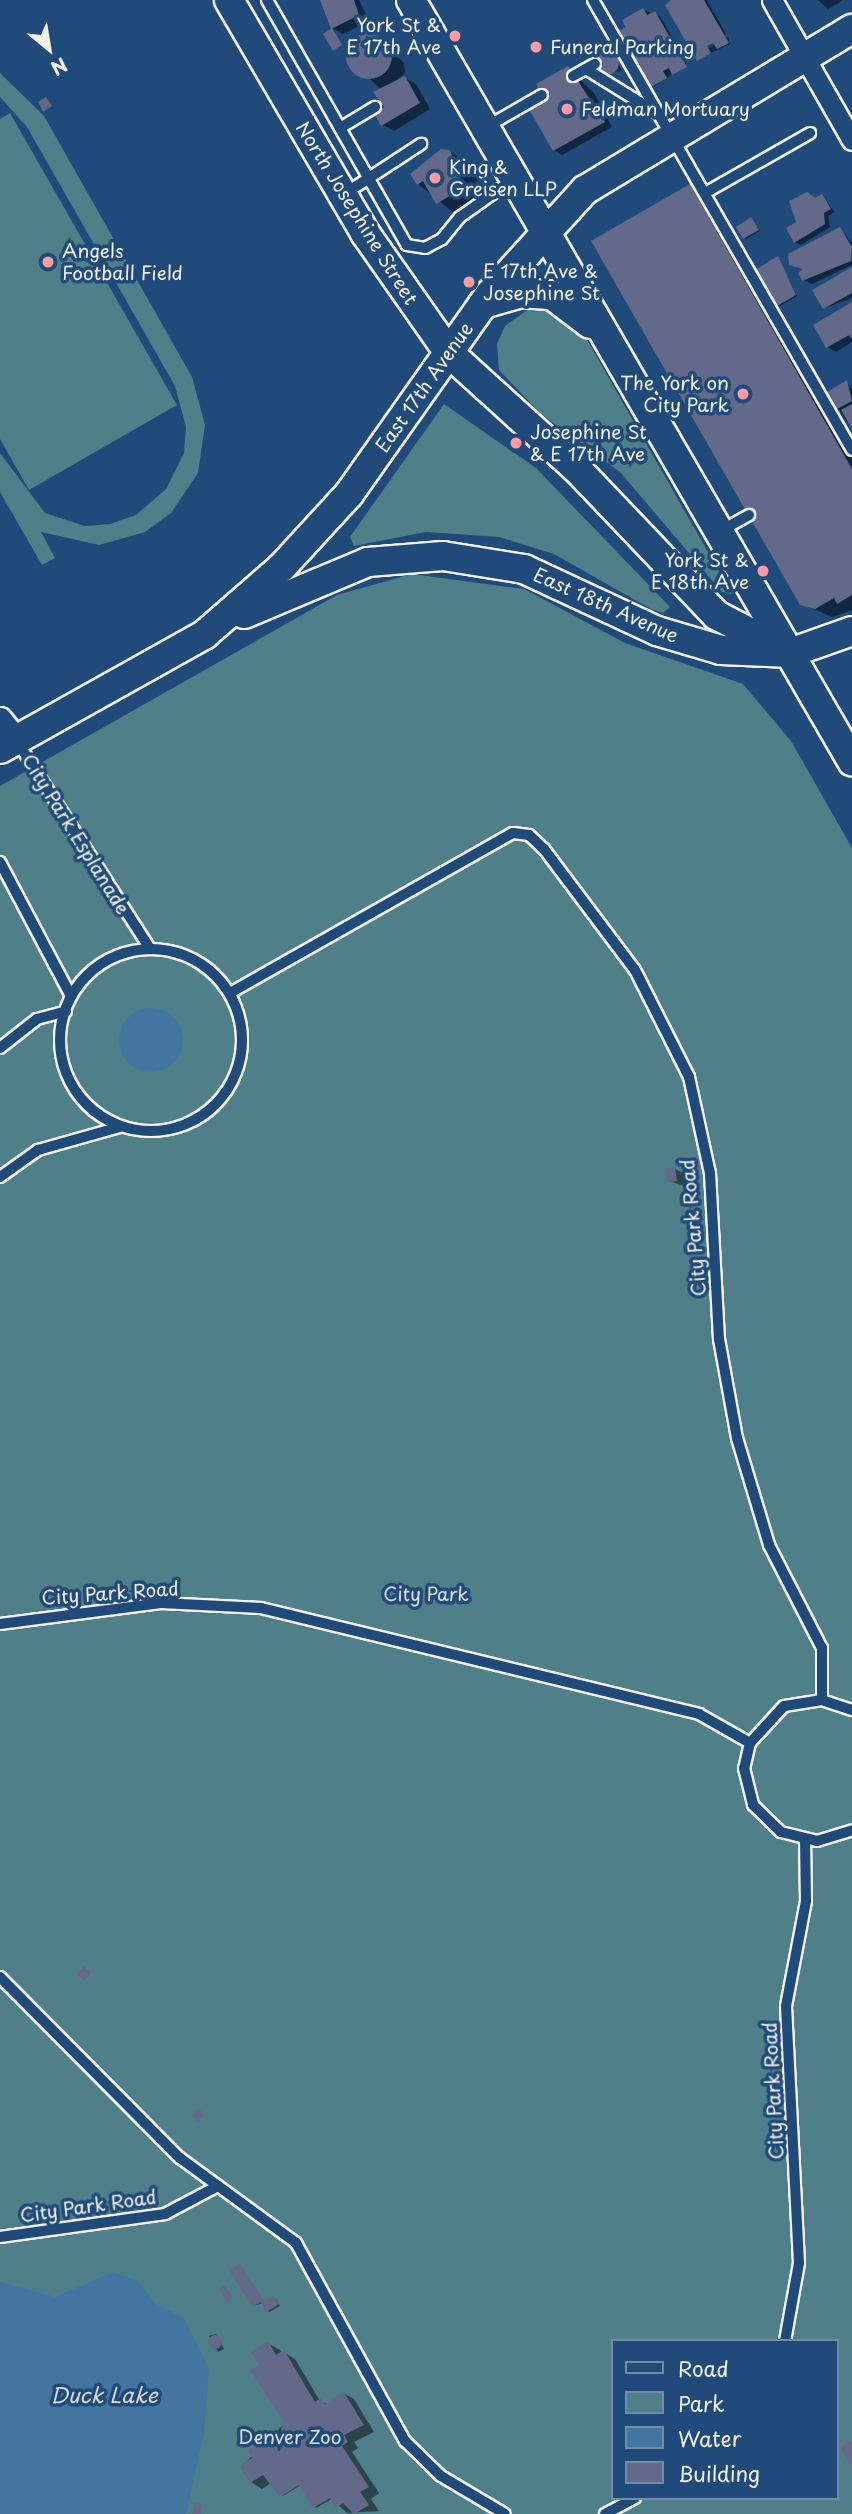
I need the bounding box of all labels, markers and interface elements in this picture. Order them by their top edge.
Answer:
north arrow [14,14,84,84]
place label: York St & E 17th Ave [345,14,441,58]
marker: York St & E 17th Ave [447,28,463,44]
place label: Funeral Parking [550,36,696,58]
marker: Funeral Parking [528,39,544,55]
text: N [46,51,73,83]
place label: Feldman Mortuary [581,98,750,120]
marker: Feldman Mortuary [559,101,575,117]
street label: North Josephine Street [291,116,423,310]
place label: King & Greisen LLP [449,156,558,200]
marker: King & Greisen LLP [427,170,443,186]
place label: Angels Football Field [62,240,184,284]
marker: Angels Football Field [40,254,56,270]
place label: E 17th Ave & Josephine St [483,260,600,304]
marker: E 17th Ave & Josephine St [461,274,477,290]
street label: East 17th Avenue [370,317,478,457]
place label: The York on City Park [621,372,729,416]
marker: The York on City Park [735,386,751,402]
place label: Josephine St & E 17th Ave [530,421,647,465]
marker: Josephine St & E 17th Ave [508,435,524,451]
place label: York St & E 18th Ave [652,549,749,593]
street label: East 18th Avenue [530,563,682,647]
marker: York St & E 18th Ave [755,563,771,579]
street label: City Park Esplanade [17,749,135,919]
street label: City Park Road [676,1158,710,1298]
street label: City Park Road [40,1577,180,1609]
park label: City Park [383,1583,469,1605]
street label: City Park Road [758,2021,788,2161]
street label: City Park Road [18,2185,158,2227]
legend [610,2339,838,2500]
text: Road [678,2352,729,2384]
water label: Duck Lake [50,2381,158,2407]
text: Park [678,2387,725,2419]
text: Water [678,2422,741,2454]
park label: Denver Zoo [238,2426,342,2448]
text: Building [678,2457,760,2489]

